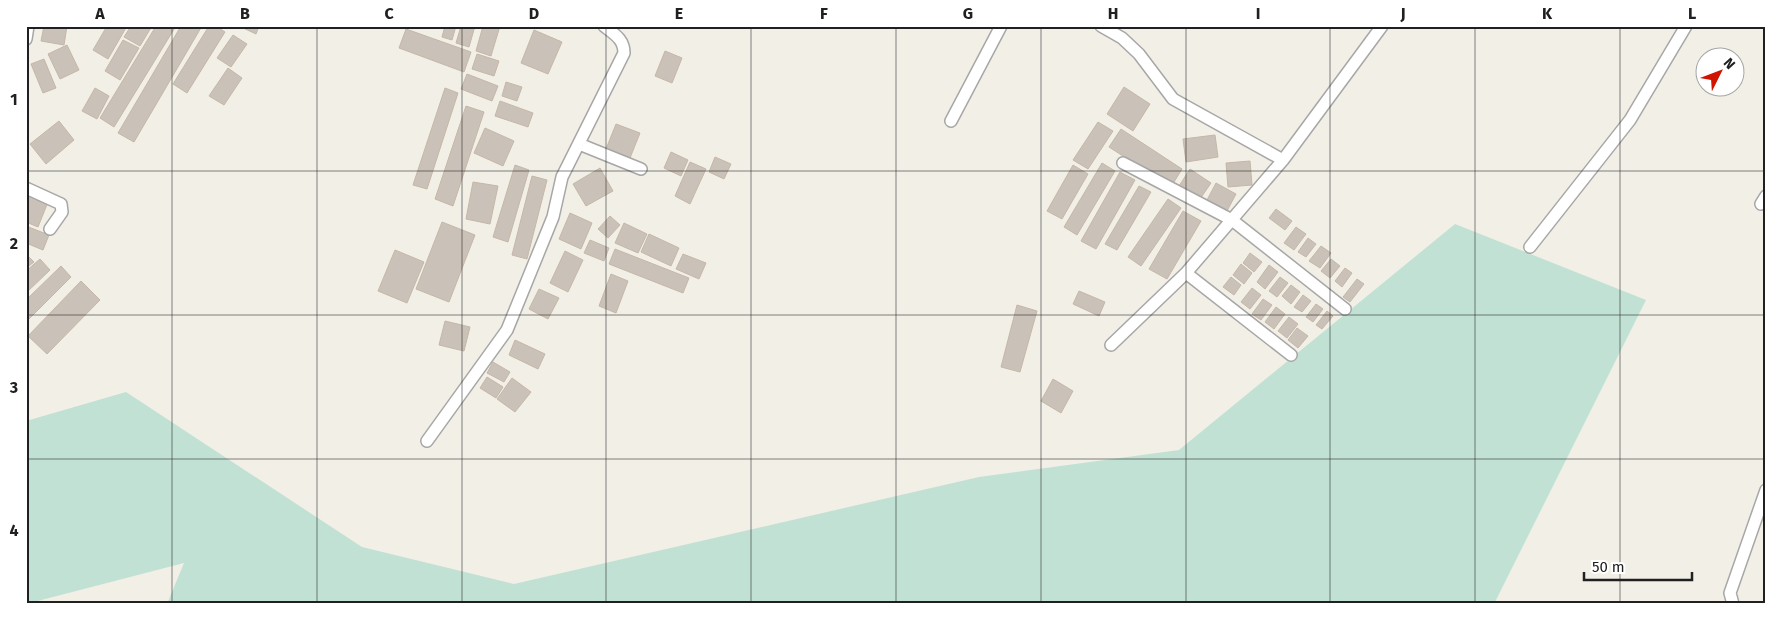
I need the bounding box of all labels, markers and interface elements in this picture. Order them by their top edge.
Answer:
text: A [94,4,105,23]
text: B [240,4,250,23]
text: C [384,4,394,23]
text: D [529,4,539,23]
text: E [675,4,683,23]
text: F [820,4,828,23]
text: G [963,4,973,23]
text: H [1108,4,1118,23]
text: I [1256,4,1260,23]
text: J [1399,4,1406,23]
text: K [1542,4,1553,23]
text: L [1688,4,1696,23]
north arrow [1694,48,1744,98]
text: N [1720,54,1739,73]
text: 1 [10,90,18,109]
text: 2 [10,234,18,253]
text: 3 [9,378,18,397]
text: 4 [9,521,19,540]
scale bar [1584,550,1692,582]
text: 50 m [1592,558,1625,576]

